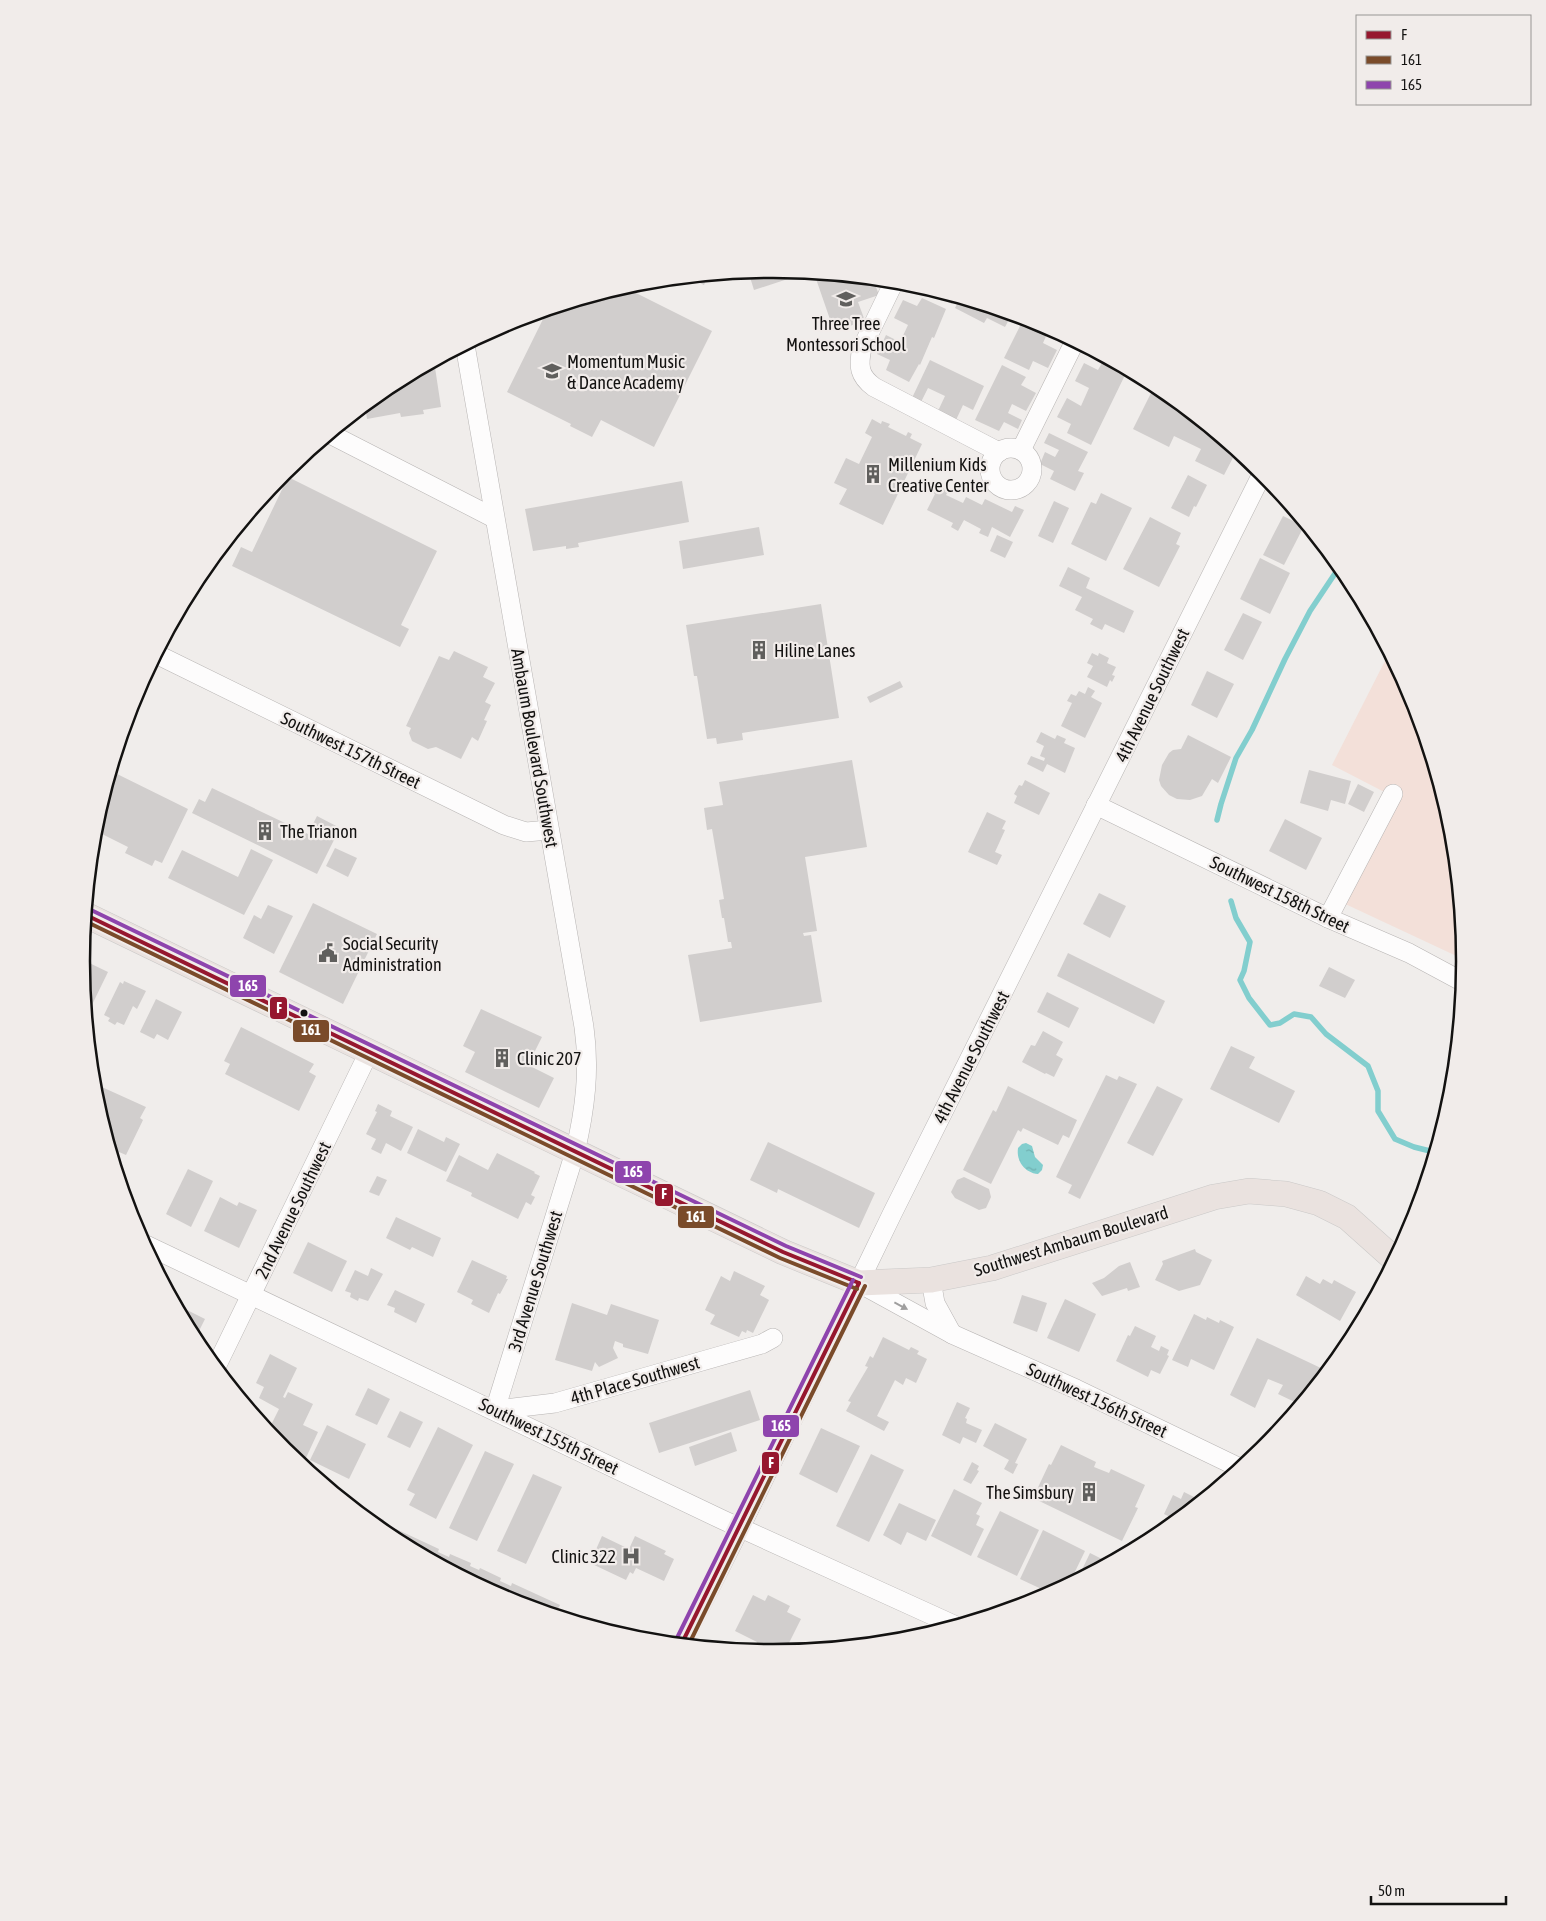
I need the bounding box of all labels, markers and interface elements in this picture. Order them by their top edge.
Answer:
legend [1356,15,1531,105]
text: F [1401,26,1407,43]
text: 161 [1401,51,1422,68]
text: 165 [1401,76,1422,93]
school or university icon: Three Tree Montessori School [835,288,857,310]
place label: Three Tree Montessori School [786,313,906,355]
place label: Momentum Music & Dance Academy [567,351,685,393]
school or university icon: Momentum Music & Dance Academy [541,360,563,382]
place label: Millenium Kids Creative Center [888,454,989,496]
building icon: Millenium Kids Creative Center [862,463,884,485]
street label: 4th Avenue Southwest [1111,625,1193,765]
building icon: Hiline Lanes [748,639,770,661]
place label: Hiline Lanes [774,640,855,661]
street label: Ambaum Boulevard Southwest [507,647,563,849]
street label: Southwest 157th Street [278,707,424,793]
building icon: The Trianon [254,820,276,842]
place label: The Trianon [280,821,357,842]
street label: Southwest 158th Street [1207,851,1353,937]
place label: Social Security Administration [343,933,442,975]
public building icon: Social Security Administration [317,942,339,964]
line badge: 165 [229,974,267,998]
text: 165 [238,978,258,994]
street label: 4th Avenue Southwest [928,987,1014,1127]
line badge: F [269,996,288,1020]
text: F [276,1000,282,1016]
unlabelled marker [299,1008,309,1018]
line badge: 161 [292,1019,330,1043]
text: 161 [301,1022,321,1038]
building icon: Clinic 207 [491,1047,513,1069]
place label: Clinic 207 [517,1048,581,1069]
street label: 2nd Avenue Southwest [251,1138,335,1282]
line badge: 165 [614,1160,652,1184]
text: 165 [623,1164,643,1180]
line badge: F [654,1183,674,1207]
text: F [661,1186,667,1202]
street label: Southwest Ambaum Boulevard [971,1201,1171,1281]
line badge: 161 [677,1205,715,1229]
street label: 3rd Avenue Southwest [504,1208,566,1354]
text: 161 [686,1209,706,1225]
one-way arrow [894,1302,909,1310]
street label: 4th Place Southwest [568,1352,702,1408]
street label: Southwest 156th Street [1023,1358,1171,1442]
street label: Southwest 155th Street [476,1393,622,1479]
line badge: 165 [762,1414,800,1438]
text: 165 [771,1418,791,1434]
line badge: F [761,1451,780,1475]
text: F [768,1455,774,1471]
building icon: The Simsbury [1078,1481,1100,1503]
place label: The Simsbury [986,1482,1074,1503]
hospital icon: Clinic 322 [620,1545,642,1567]
place label: Clinic 322 [552,1546,616,1567]
scale bar [1371,1874,1506,1906]
text: 50 m [1378,1882,1405,1899]

